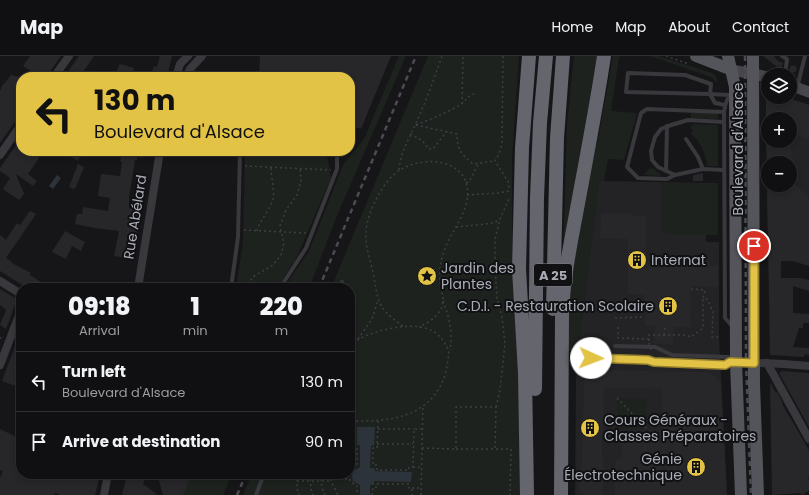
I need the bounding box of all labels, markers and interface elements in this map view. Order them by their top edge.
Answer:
text: Map [20,14,63,41]
text: Home [551,17,593,37]
text: Map [615,17,646,37]
text: About [668,17,710,37]
text: Contact [732,17,789,37]
map controls [761,68,797,192]
button: layers [761,68,797,104]
text: 130 m [94,81,175,120]
street label: Boulevard d'Alsace [728,82,748,215]
icon: left [28,88,80,140]
button: + [761,112,797,148]
text: Boulevard d'Alsace [94,119,265,144]
button: − [761,156,797,192]
street label: Rue Abélard [118,173,152,261]
pin [737,229,771,263]
icon: arrive [743,235,765,257]
building icon: Internat [626,249,648,271]
place label: Internat [651,250,706,270]
place label: Jardin des Plantes [441,258,514,294]
road number: A 25 [534,264,572,286]
place icon: Jardin des Plantes [416,265,438,287]
text: 09:18 [68,290,131,323]
text: 1 [191,290,200,323]
text: 220 [260,290,303,323]
building icon: C.D.I. - Restauration Scolaire [657,295,679,317]
place label: C.D.I. - Restauration Scolaire [457,296,654,316]
text: Arrival [79,321,120,340]
text: min [183,321,208,340]
text: m [275,321,288,340]
position arrow [570,337,612,379]
text: Turn left [62,361,126,382]
icon: left [28,371,50,393]
text: 130 m [300,371,343,392]
text: Boulevard d'Alsace [62,383,185,402]
place label: Cours Généraux - Classes Préparatoires [604,410,756,446]
building icon: Cours Généraux - Classes Préparatoires [579,417,601,439]
icon: arrive [28,431,50,453]
text: Arrive at destination [62,431,220,452]
text: 90 m [305,431,343,452]
place label: Génie Électrotechnique [564,449,682,485]
building icon: Génie Électrotechnique [685,456,707,478]

